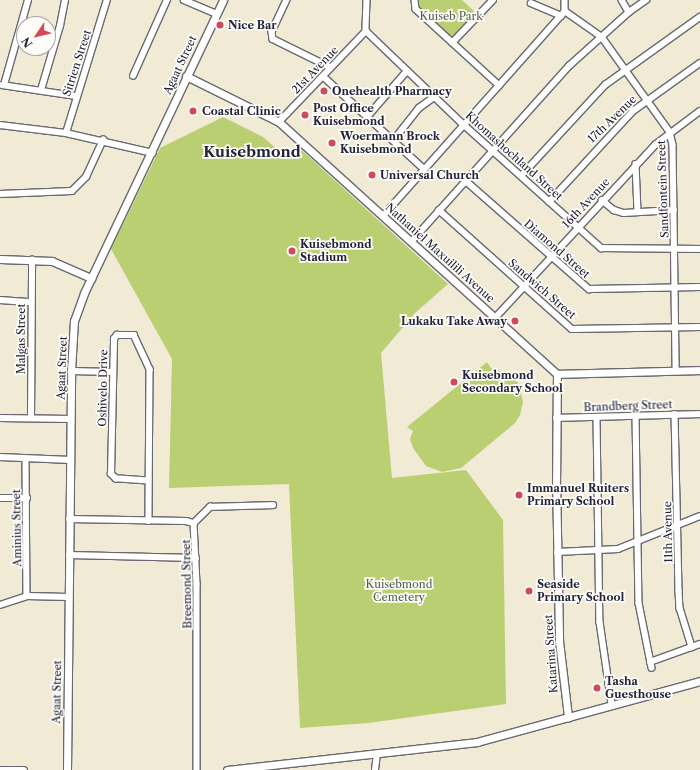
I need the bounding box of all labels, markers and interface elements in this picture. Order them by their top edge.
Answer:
park label: Kuiseb Park [419,9,483,23]
north arrow [16,16,56,56]
place label: Nice Bar [228,18,277,32]
marker: Nice Bar [215,20,225,30]
street label: Sitrien Street [60,28,94,98]
street label: Agaat Street [161,33,199,97]
text: N [19,34,35,50]
street label: 21st Avenue [289,43,341,97]
place label: Onehealth Pharmacy [332,84,452,98]
marker: Onehealth Pharmacy [319,86,329,96]
street label: 17th Avenue [585,92,639,146]
place label: Post Office Kuisebmond [313,102,385,128]
place label: Coastal Clinic [202,104,281,118]
marker: Coastal Clinic [187,105,199,117]
street label: Khomashochland Street [463,109,565,203]
marker: Post Office Kuisebmond [300,110,310,120]
place label: Woermann Brock Kuisebmond [340,130,440,156]
marker: Woermann Brock Kuisebmond [327,138,337,148]
street label: Sandfontein Street [655,140,671,238]
district label: Kuisebmond [203,143,301,161]
place label: Universal Church [380,168,479,182]
marker: Universal Church [367,170,377,180]
street label: 16th Avenue [559,175,613,231]
street label: Nathaniel Maxuilili Avenue [383,200,497,306]
street label: Diamond Street [521,217,593,281]
place label: Kuisebmond Stadium [300,238,372,264]
marker: Kuisebmond Stadium [287,246,297,256]
street label: Sandwich Street [506,256,578,322]
street label: Malgas Street [14,304,28,374]
place label: Lukaku Take Away [400,314,507,328]
marker: Lukaku Take Away [510,316,520,326]
street label: Agaat Street [54,336,70,400]
street label: Oshivelo Drive [96,349,110,427]
place label: Kuisebmond Secondary School [462,369,563,395]
marker: Kuisebmond Secondary School [449,377,459,387]
street label: Brandberg Street [583,398,673,414]
place label: Immanuel Ruiters Primary School [527,482,629,508]
street label: Aminius Street [10,489,24,567]
marker: Immanuel Ruiters Primary School [514,490,524,500]
street label: 11th Avenue [661,501,675,563]
street label: Breemond Street [180,539,194,629]
park label: Kuisebmond Cemetery [366,578,432,604]
place label: Seaside Primary School [537,578,625,604]
marker: Seaside Primary School [524,586,534,596]
street label: Katarina Street [542,614,560,694]
street label: Agaat Street [50,660,64,724]
place label: Tasha Guesthouse [605,675,671,701]
marker: Tasha Guesthouse [592,683,602,693]

